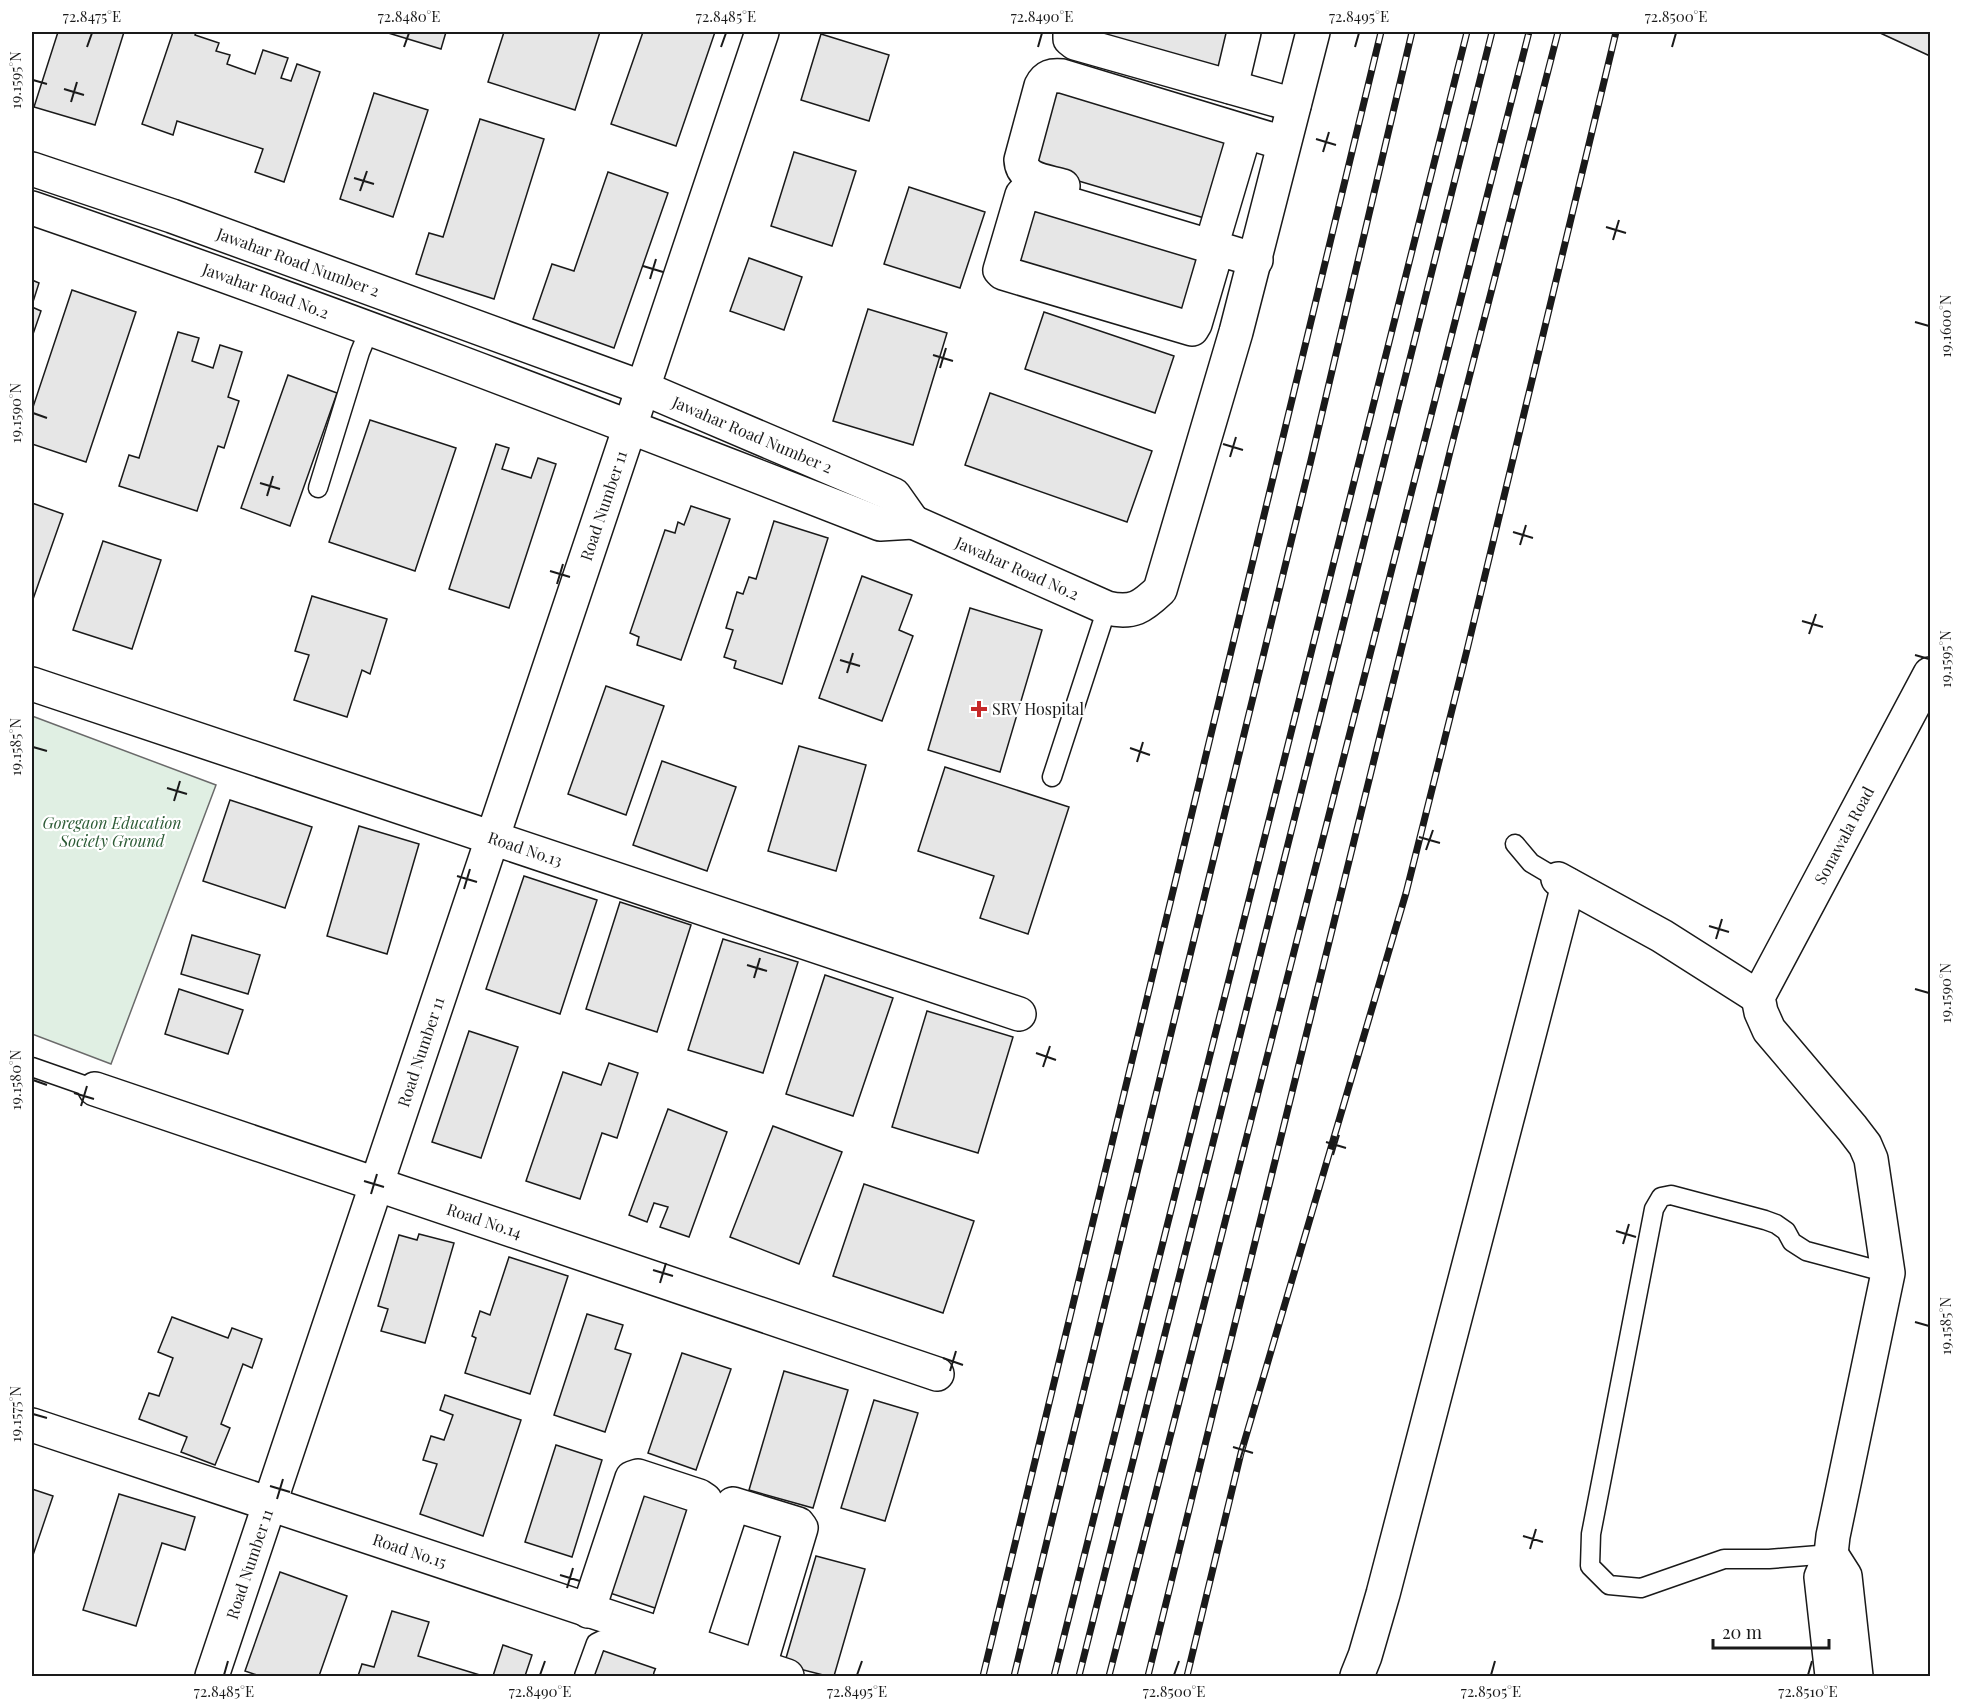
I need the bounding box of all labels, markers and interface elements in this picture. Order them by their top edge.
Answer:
text: 72.8475°E [63,6,121,26]
text: 72.8480°E [378,6,440,26]
text: 72.8485°E [696,6,756,26]
text: 72.8490°E [1011,6,1073,26]
text: 72.8495°E [1329,6,1389,26]
text: 72.8500°E [1645,6,1707,26]
text: 19.1595°N [5,51,25,109]
street label: Jawahar Road Number 2 [213,222,383,301]
street label: Jawahar Road No.2 [199,257,332,323]
text: 19.1600°N [1935,294,1955,358]
text: 19.1590°N [5,382,25,443]
street label: Jawahar Road Number 2 [669,390,836,477]
street label: Road Number 11 [575,448,631,563]
street label: Jawahar Road No.2 [951,531,1082,604]
text: 19.1595°N [1935,630,1955,688]
place label: SRV Hospital [992,698,1085,719]
marker: SRV Hospital [970,700,988,718]
text: 19.1585°N [5,718,25,776]
street label: Sonawala Road [1809,783,1878,888]
park label: Goregaon Education Society Ground [42,812,182,851]
street label: Road No.13 [485,826,565,871]
text: 19.1590°N [1935,962,1955,1023]
street label: Road Number 11 [392,994,448,1110]
text: 19.1580°N [5,1049,25,1110]
street label: Road No.14 [444,1198,525,1243]
text: 19.1585°N [1935,1297,1955,1355]
text: 19.1575°N [5,1385,25,1442]
street label: Road Number 11 [221,1506,277,1622]
street label: Road No.15 [370,1528,450,1572]
scale bar [1713,1612,1828,1650]
text: 20 m [1722,1620,1762,1644]
text: 72.8485°E [194,1681,254,1701]
text: 72.8490°E [509,1681,571,1701]
text: 72.8495°E [827,1681,887,1701]
text: 72.8500°E [1143,1681,1205,1701]
text: 72.8505°E [1461,1681,1521,1701]
text: 72.8510°E [1778,1681,1838,1701]

